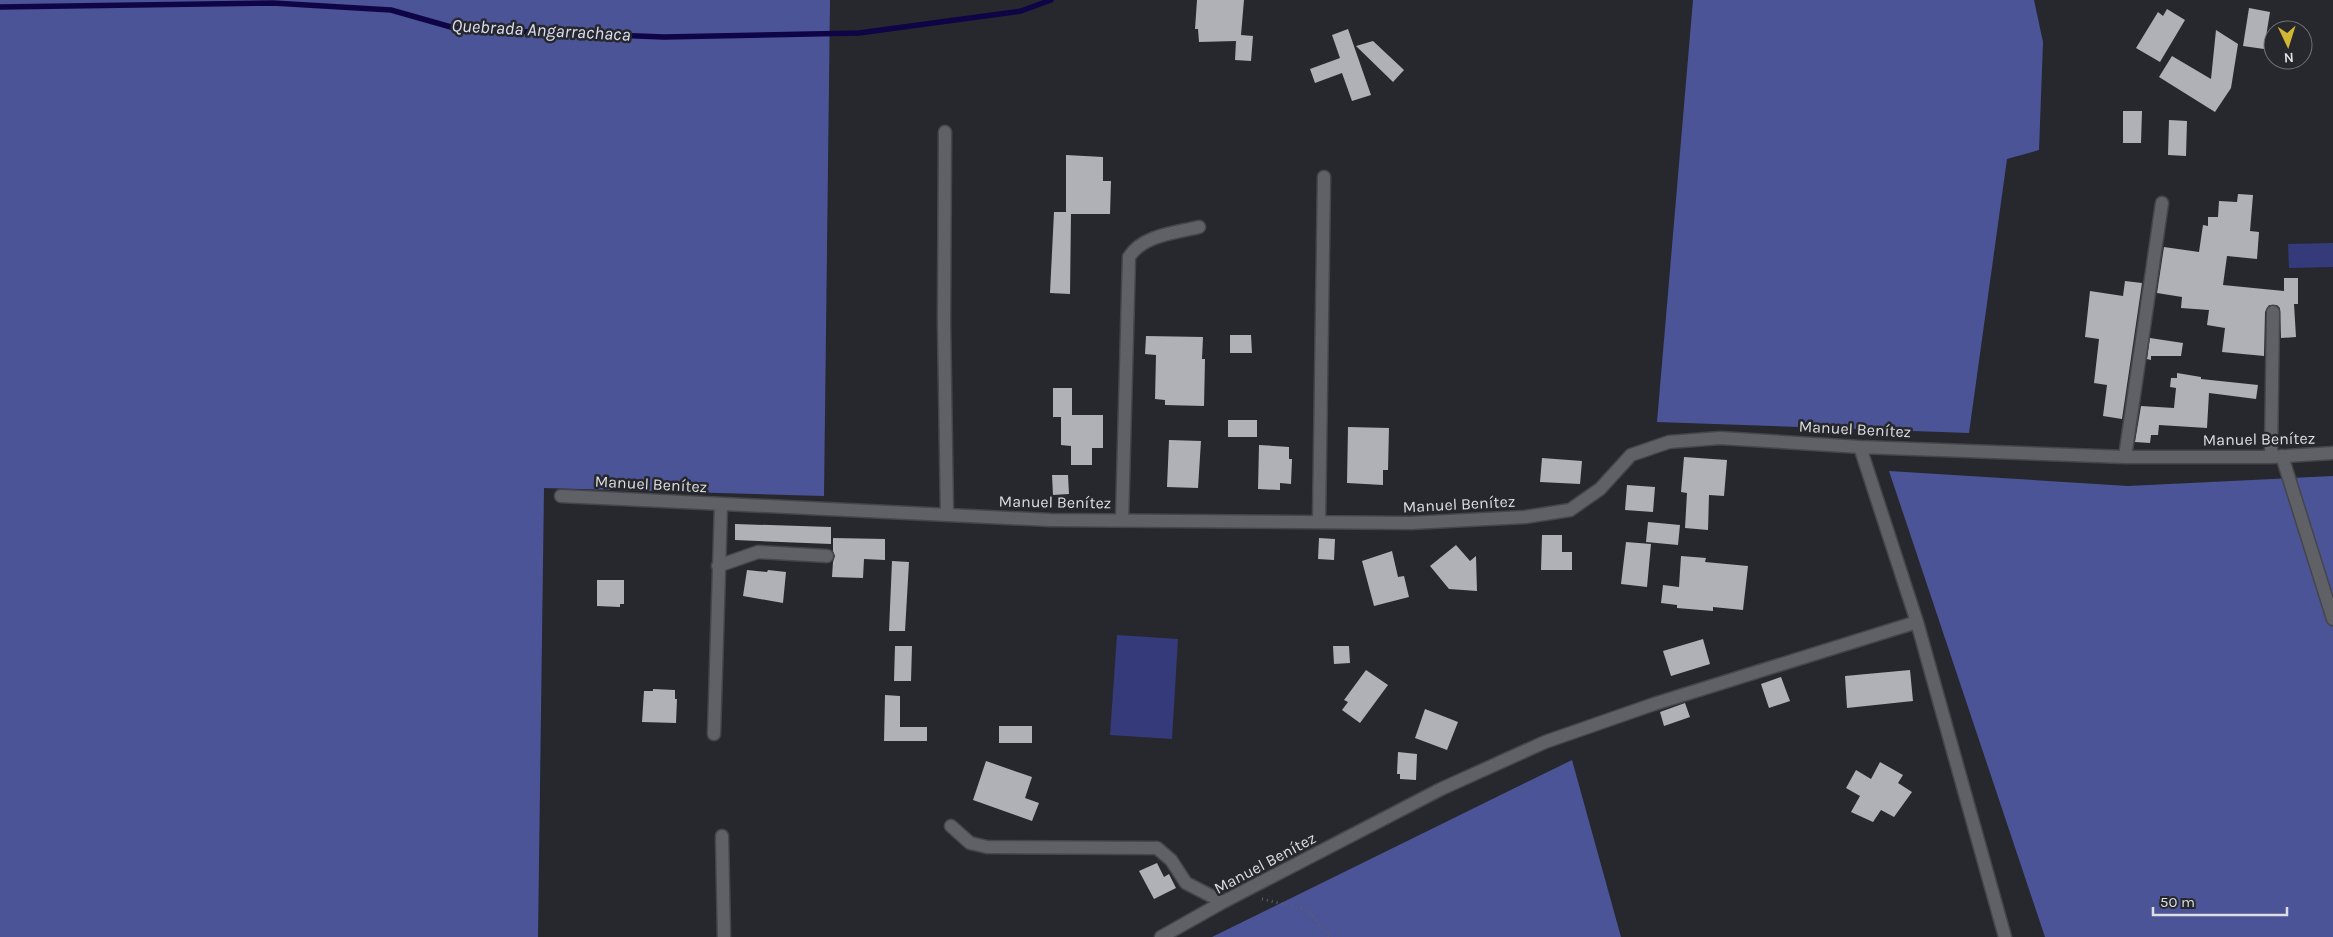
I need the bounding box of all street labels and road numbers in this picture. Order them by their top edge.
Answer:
street label: Manuel Benítez [1798,417,1912,441]
street label: Manuel Benítez [2203,429,2315,449]
street label: Manuel Benítez [594,472,708,496]
street label: Manuel Benítez [999,492,1111,512]
street label: Manuel Benítez [1402,492,1516,516]
street label: Manuel Benítez [1211,828,1319,898]

